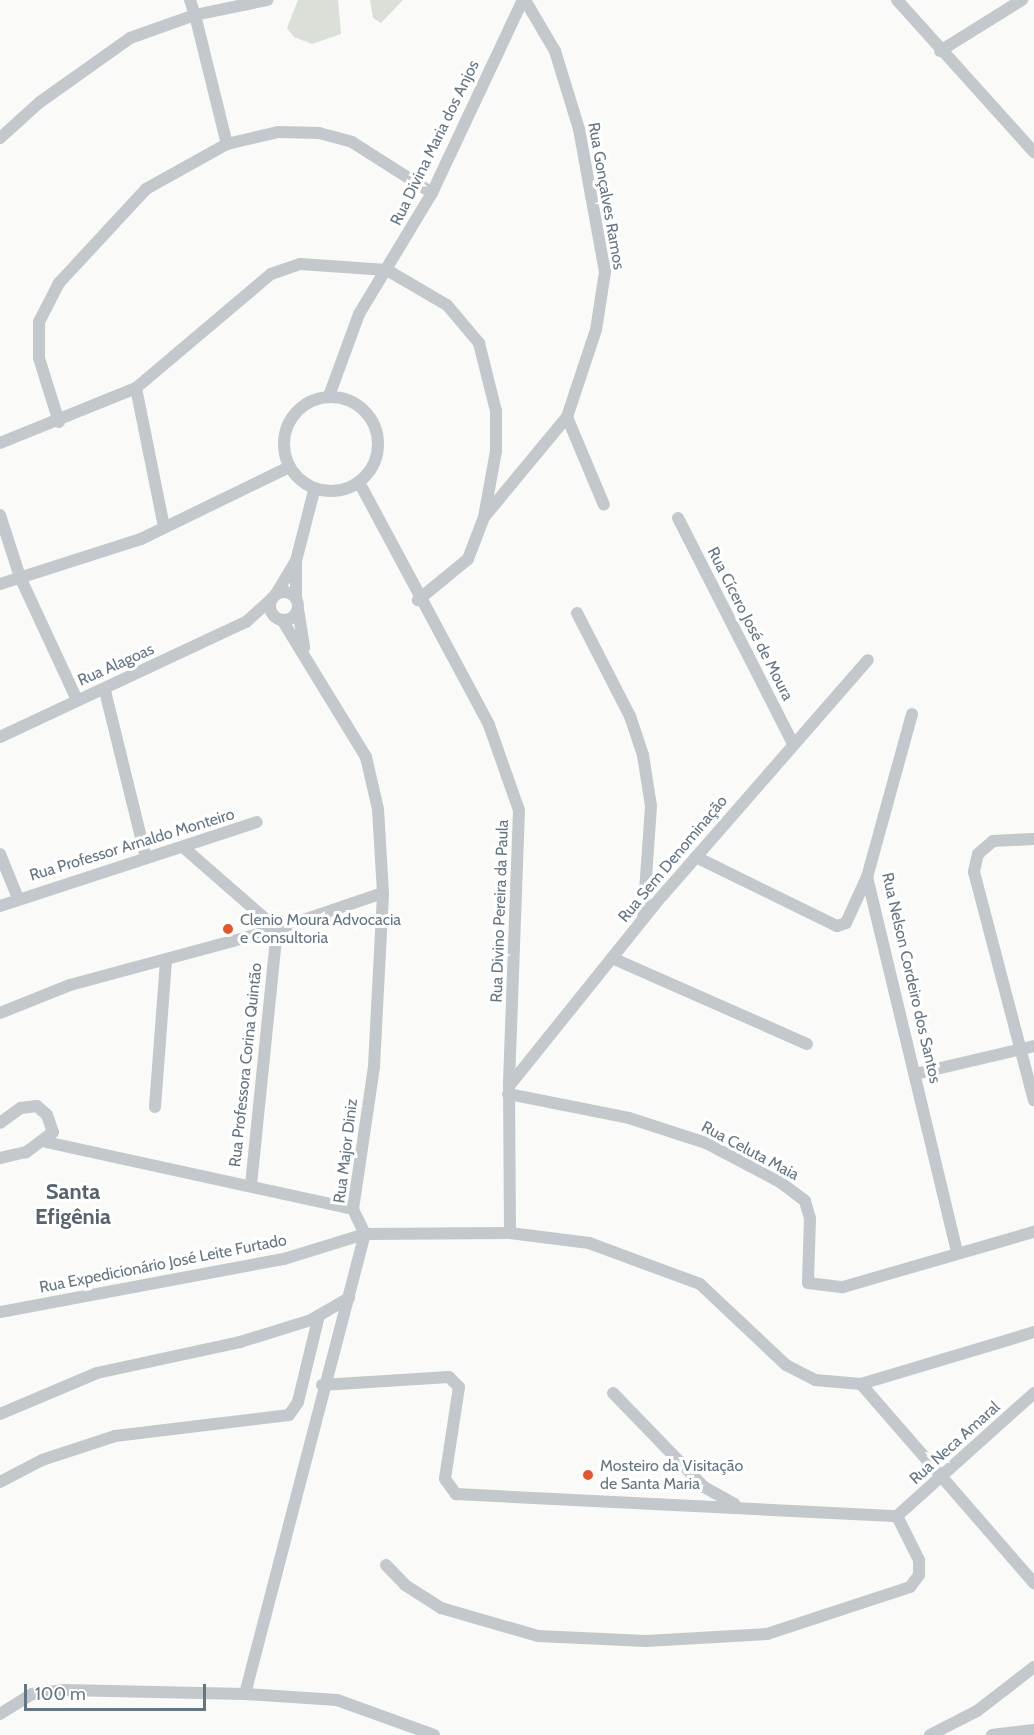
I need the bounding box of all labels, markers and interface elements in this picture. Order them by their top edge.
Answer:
street label: Rua Divina Maria dos Anjos [387,57,483,229]
street label: Rua Gonçalves Ramos [584,121,628,271]
street label: Rua Cícero José de Moura [703,544,797,704]
street label: Rua Alagoas [75,640,157,690]
street label: Rua Sem Denominação [614,792,732,926]
street label: Rua Professor Arnaldo Monteiro [27,805,237,885]
street label: Rua Divino Pereira da Paula [487,819,513,1003]
street label: Rua Nelson Cordeiro dos Santos [877,871,945,1085]
place label: Clenio Moura Advocacia e Consultoria [240,910,401,948]
marker: Clenio Moura Advocacia e Consultoria [221,922,235,936]
street label: Rua Professora Corina Quintão [226,962,266,1168]
street label: Rua Major Diniz [330,1098,362,1204]
street label: Rua Celuta Maia [698,1117,802,1185]
district label: Santa Efigênia [35,1178,111,1230]
street label: Rua Expedicionário José Leite Furtado [38,1231,288,1297]
street label: Rua Neca Amaral [906,1397,1004,1489]
place label: Mosteiro da Visitação de Santa Maria [600,1456,743,1494]
marker: Mosteiro da Visitação de Santa Maria [581,1468,595,1482]
scale bar [27,1672,208,1710]
text: 100 m [35,1683,86,1705]

